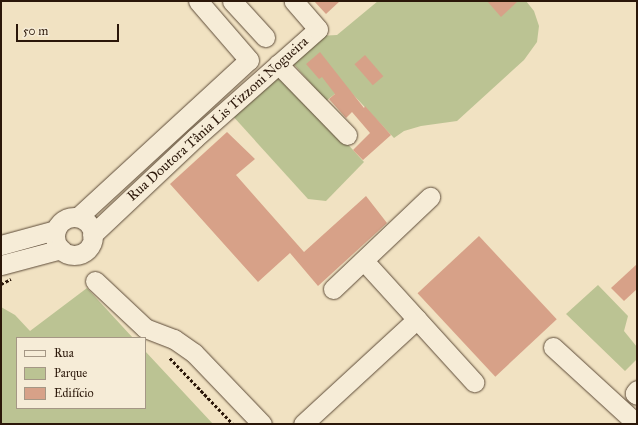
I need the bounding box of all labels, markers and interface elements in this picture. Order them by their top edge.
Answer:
scale bar [18,16,121,42]
text: 50 m [23,24,48,38]
street label: Rua Doutora Tânia Lis Tizzoni Nogueira [124,33,312,205]
legend [16,337,146,409]
text: Rua [54,346,74,360]
text: Parque [54,366,87,380]
text: Edifício [54,386,94,400]

